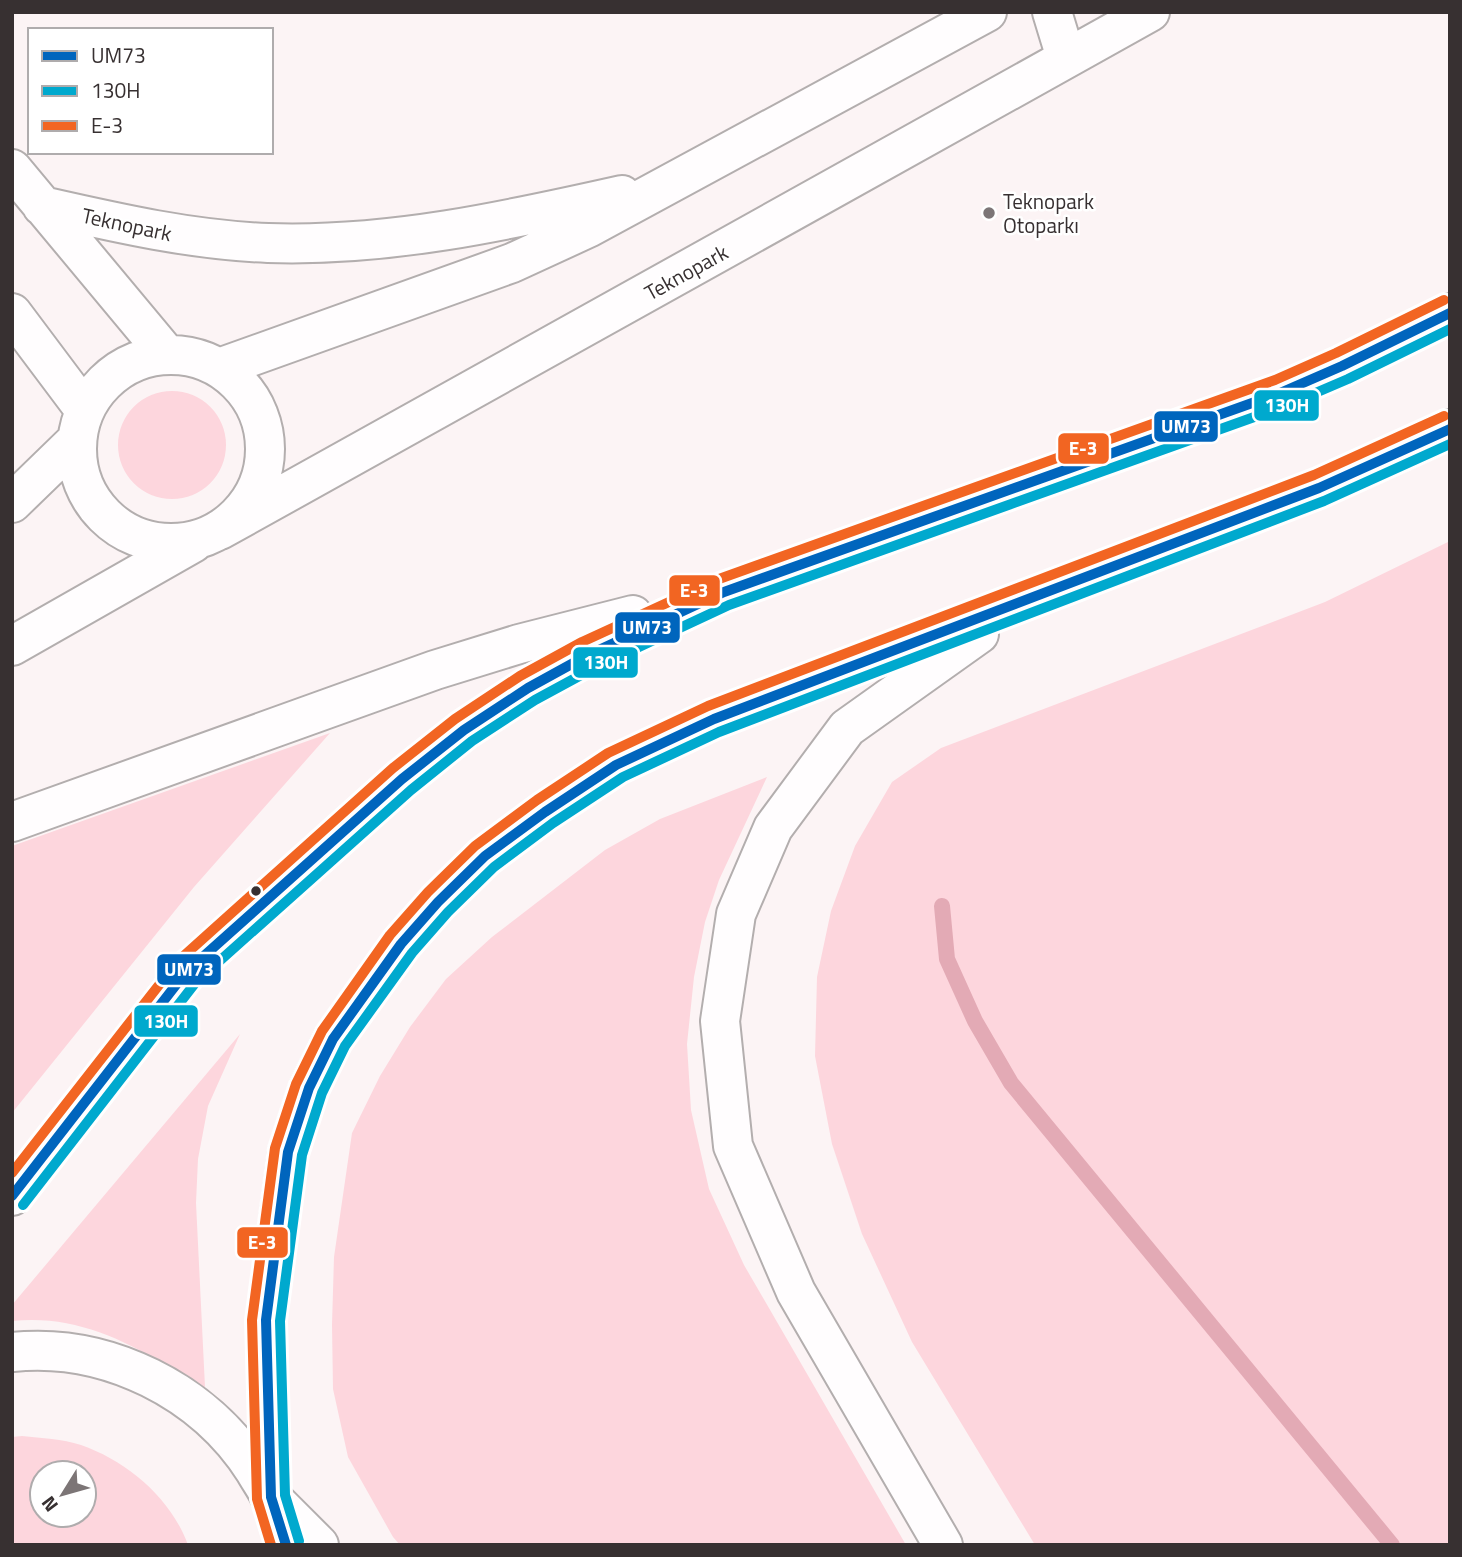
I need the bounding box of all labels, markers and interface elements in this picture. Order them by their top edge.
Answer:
legend [28,28,273,154]
text: UM73 [91,39,146,71]
text: 130H [91,74,140,106]
text: E-3 [91,109,123,141]
place label: Teknopark Otoparkı [1003,185,1094,241]
street label: Teknopark [79,199,175,249]
marker: Teknopark Otoparkı [981,205,997,221]
street label: Teknopark [638,236,734,308]
line badge: 130H [1253,389,1320,422]
text: 130H [1265,390,1309,419]
line badge: UM73 [1153,410,1219,443]
text: UM73 [1161,411,1211,440]
line badge: E-3 [1057,432,1110,465]
text: E-3 [1069,433,1097,462]
line badge: E-3 [668,574,721,607]
text: E-3 [680,575,708,604]
line badge: UM73 [614,611,681,644]
text: UM73 [622,612,672,641]
line badge: 130H [572,646,639,679]
text: 130H [584,647,628,676]
unlabelled marker [249,884,263,898]
line badge: UM73 [156,953,222,986]
text: UM73 [164,954,214,983]
line badge: 130H [133,1004,199,1038]
text: 130H [144,1006,188,1035]
line badge: E-3 [236,1226,289,1259]
text: E-3 [248,1227,276,1256]
north arrow [28,1459,98,1529]
text: N [33,1491,65,1519]

